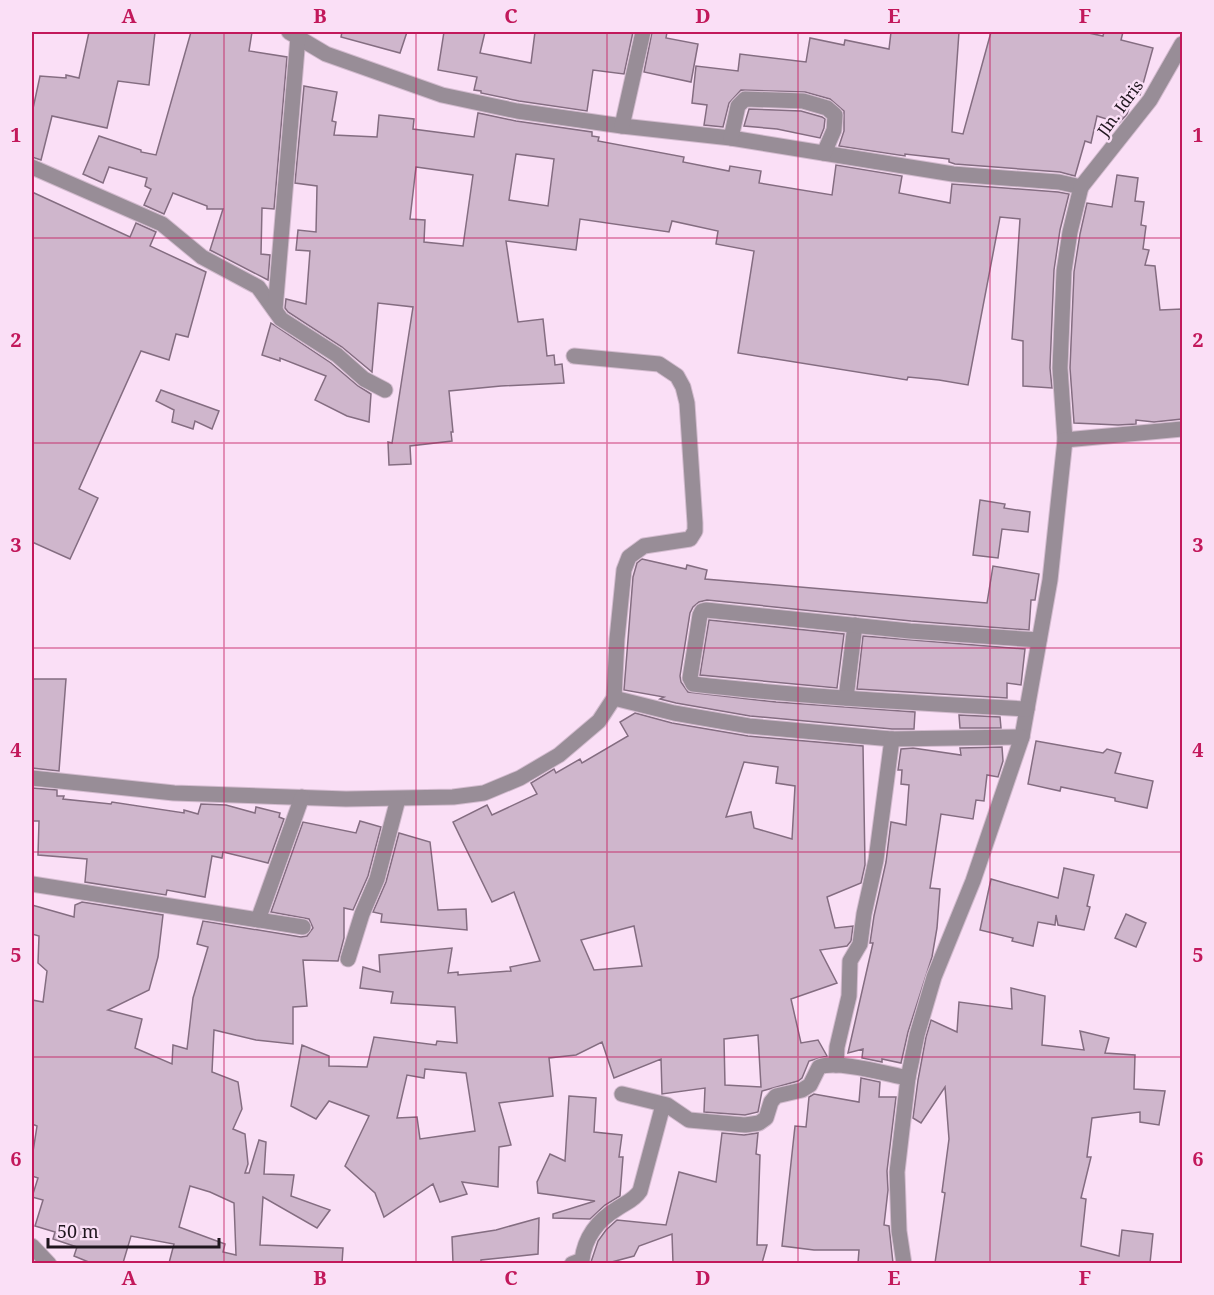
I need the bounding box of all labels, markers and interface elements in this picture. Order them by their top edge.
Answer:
text: A [121,2,137,29]
text: B [313,2,327,29]
text: C [504,2,518,29]
text: D [695,2,711,29]
text: E [887,2,901,29]
text: F [1079,2,1091,29]
street label: Jln. Idris [1091,75,1148,141]
text: 1 [10,121,22,148]
text: 1 [1192,121,1204,148]
text: 2 [10,326,22,353]
text: 2 [1192,326,1204,353]
text: 3 [10,531,22,558]
text: 3 [1192,531,1204,558]
text: 4 [10,736,22,763]
text: 4 [1192,736,1204,763]
text: 5 [10,941,22,968]
text: 5 [1192,941,1204,968]
text: 6 [10,1145,22,1172]
text: 6 [1192,1145,1204,1172]
scale bar [48,1211,219,1249]
text: 50 m [57,1219,99,1243]
text: A [121,1264,137,1291]
text: B [313,1264,327,1291]
text: C [504,1264,518,1291]
text: D [695,1264,711,1291]
text: E [887,1264,901,1291]
text: F [1079,1264,1091,1291]

